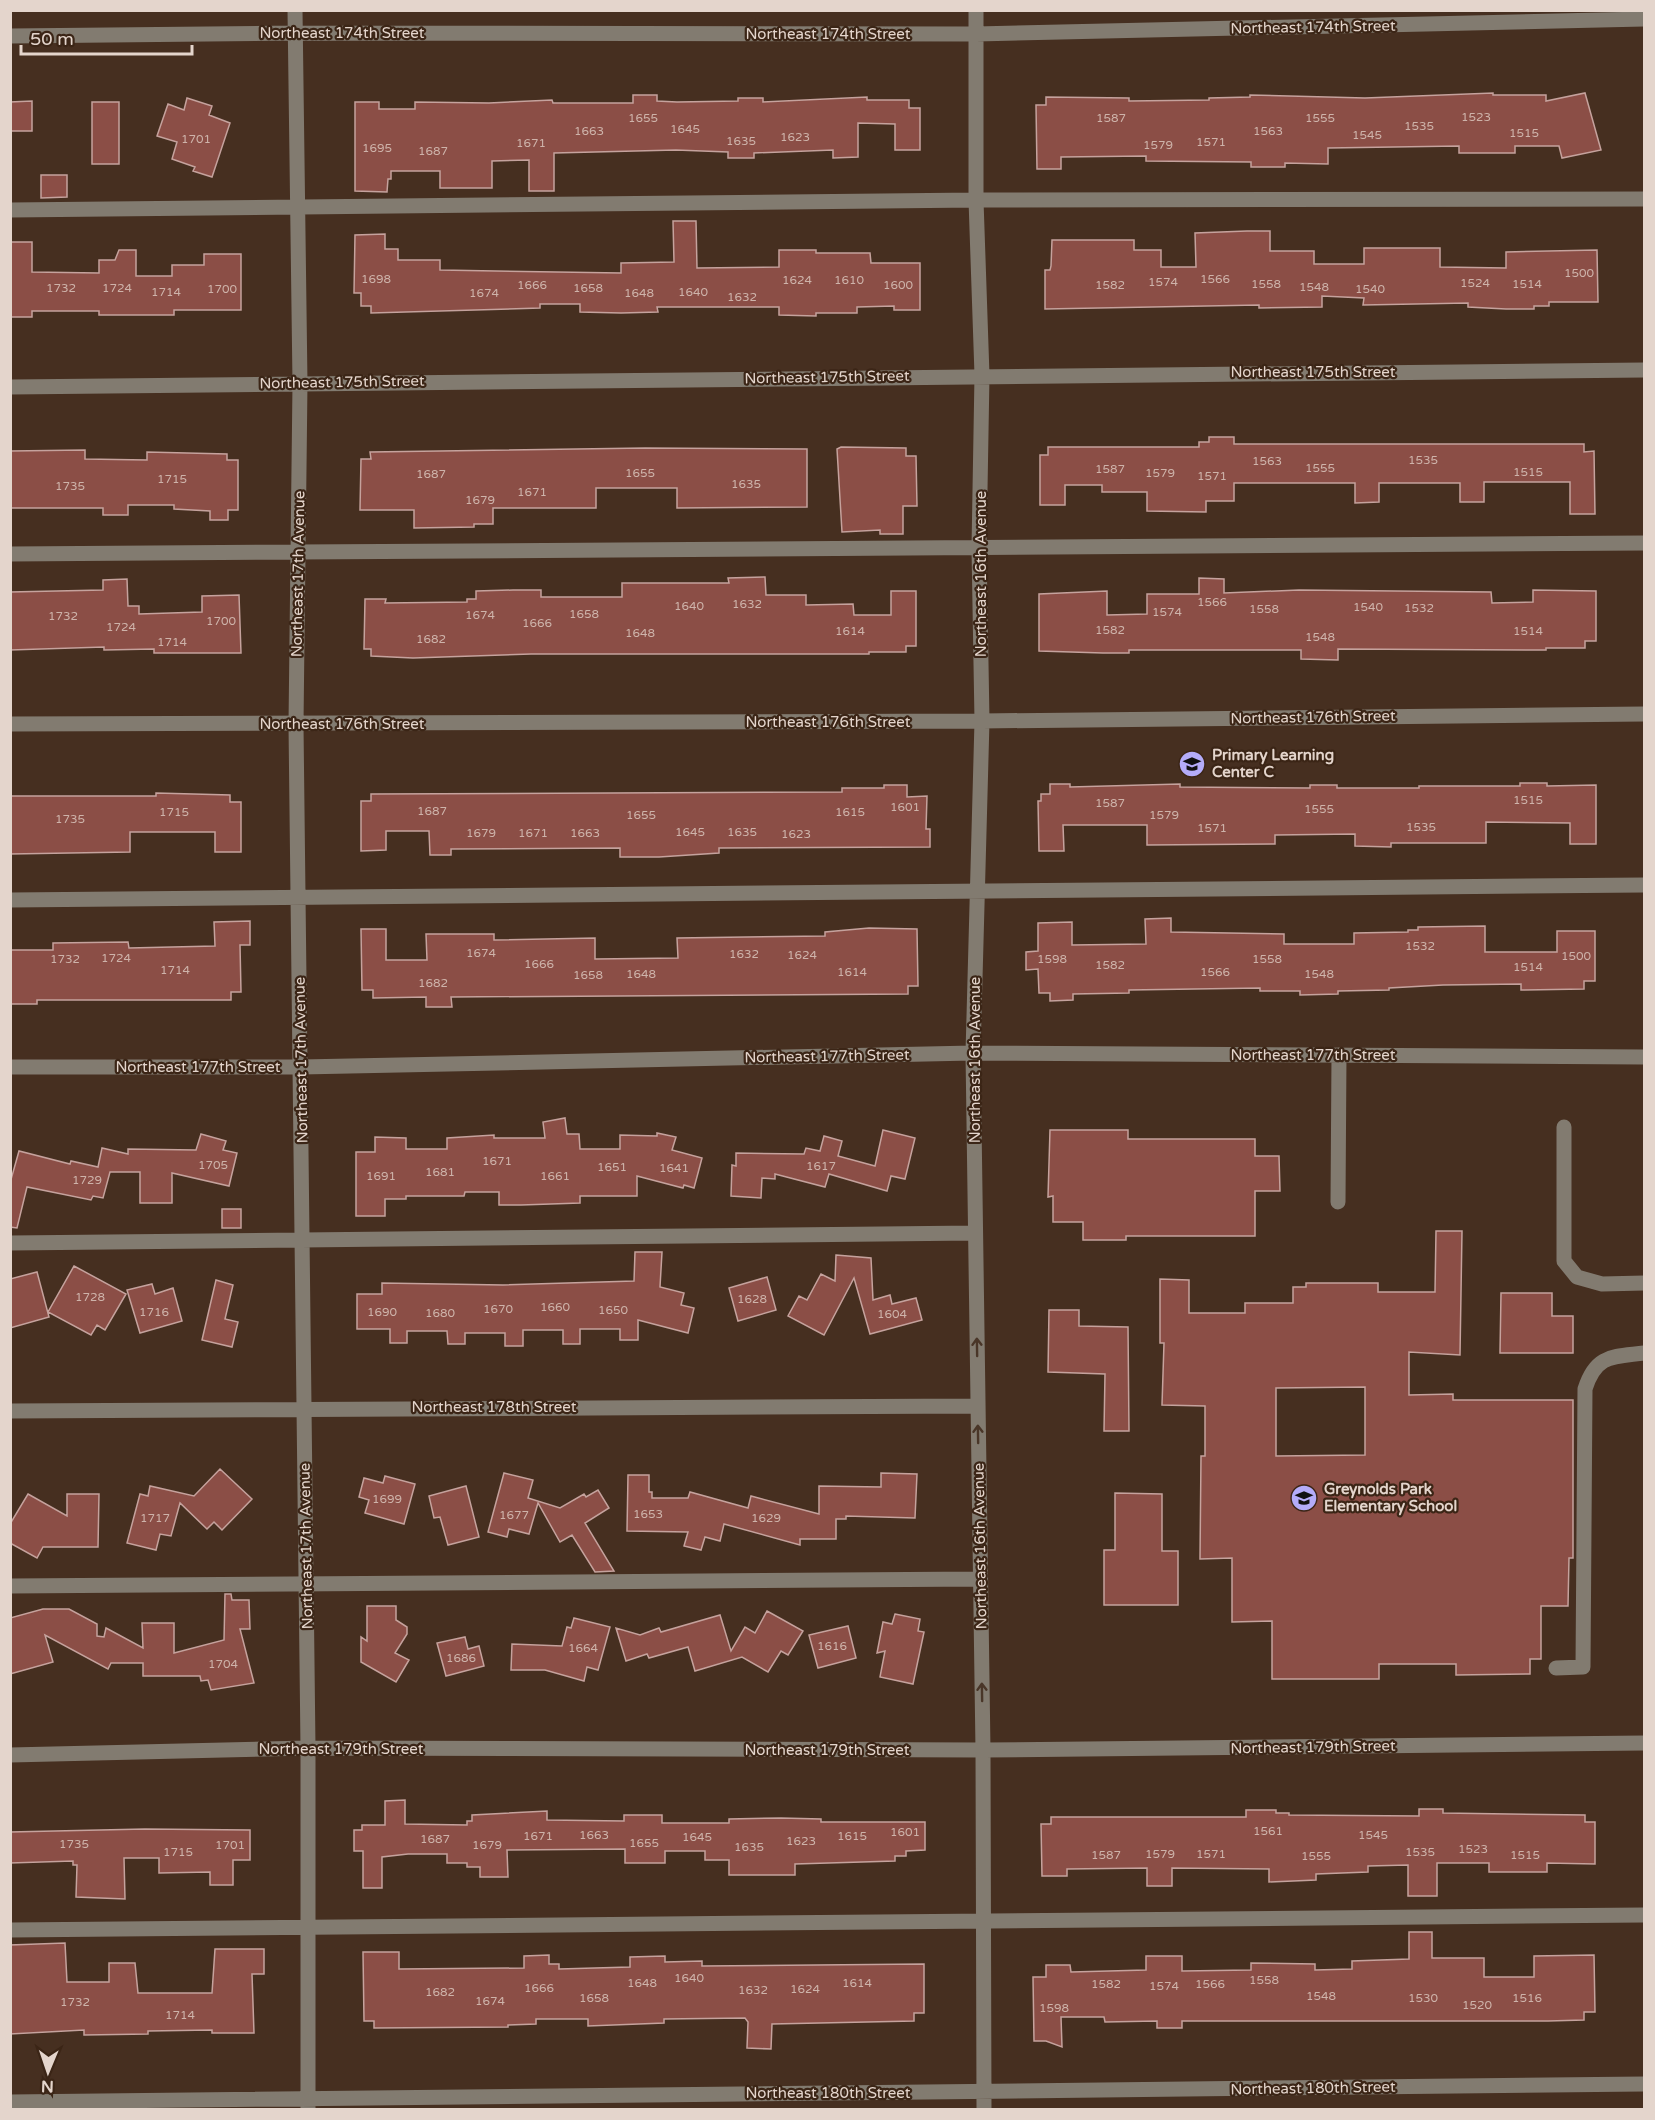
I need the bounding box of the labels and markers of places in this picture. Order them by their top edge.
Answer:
place label: Primary Learning Center C [1212,746,1334,781]
school or university icon: Primary Learning Center C [1177,749,1207,779]
place label: Greynolds Park Elementary School [1324,1480,1457,1516]
school or university icon: Greynolds Park Elementary School [1289,1483,1319,1513]

